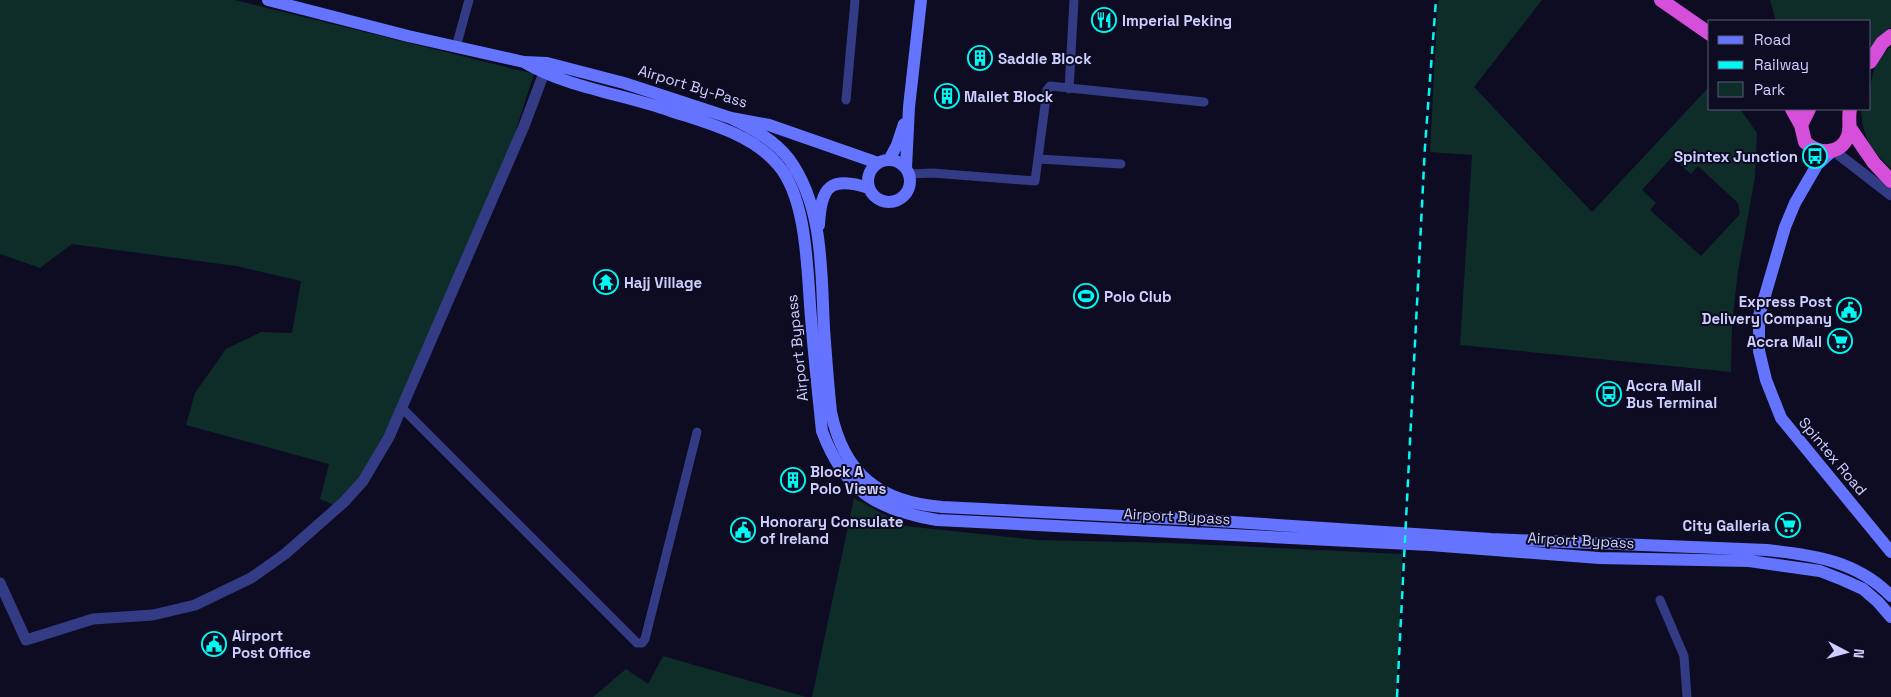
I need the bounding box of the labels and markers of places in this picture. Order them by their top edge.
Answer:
restaurant icon: Imperial Peking [1091,7,1117,33]
place label: Imperial Peking [1122,11,1232,30]
building icon: Saddle Block [967,45,993,71]
place label: Saddle Block [998,49,1092,68]
building icon: Mallet Block [934,83,960,109]
place label: Mallet Block [964,87,1054,106]
bus stop icon: Spintex Junction [1802,143,1828,169]
place label: Spintex Junction [1674,147,1798,166]
temple icon: Hajj Village [593,269,619,295]
place label: Hajj Village [624,273,703,292]
sports icon: Polo Club [1073,283,1099,309]
place label: Polo Club [1104,287,1172,306]
place label: Express Post Delivery Company [1701,292,1832,328]
public building icon: Express Post Delivery Company [1836,297,1862,323]
supermarket icon: Accra Mall [1827,328,1853,354]
place label: Accra Mall [1747,332,1822,351]
place label: Accra Mall Bus Terminal [1626,376,1717,412]
bus stop icon: Accra Mall Bus Terminal [1596,381,1622,407]
place label: Block A Polo Views [810,462,887,498]
building icon: Block A Polo Views [780,467,806,493]
place label: Honorary Consulate of Ireland [760,512,904,548]
supermarket icon: City Galleria [1775,512,1801,538]
place label: City Galleria [1683,516,1770,535]
public building icon: Honorary Consulate of Ireland [730,517,756,543]
place label: Airport Post Office [232,626,311,662]
public building icon: Airport Post Office [201,631,227,657]

